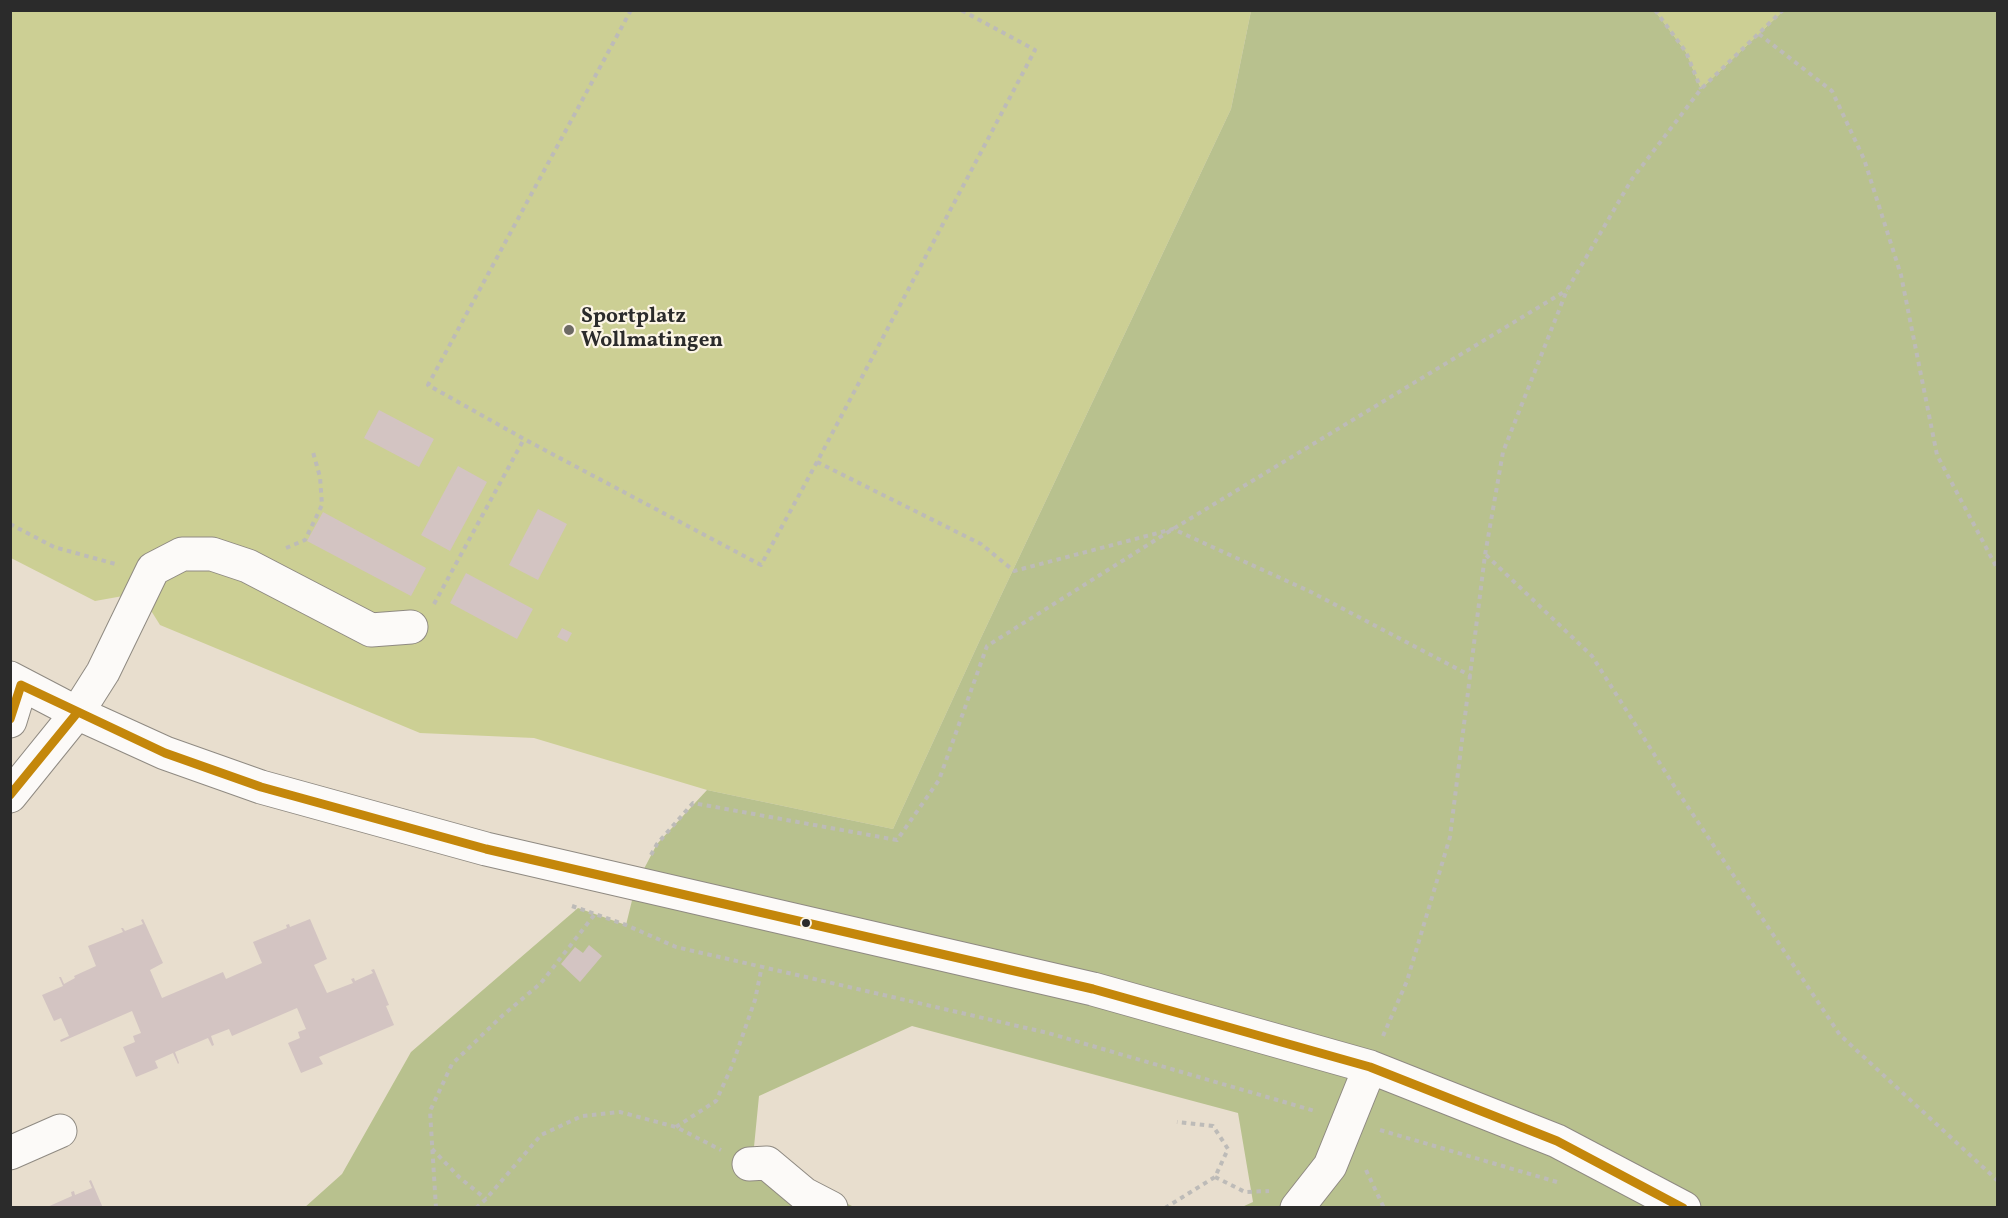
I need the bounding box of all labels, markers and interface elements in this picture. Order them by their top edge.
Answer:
place label: Sportplatz Wollmatingen [581,305,723,355]
marker: Sportplatz Wollmatingen [562,323,576,337]
unlabelled marker [800,917,812,929]

